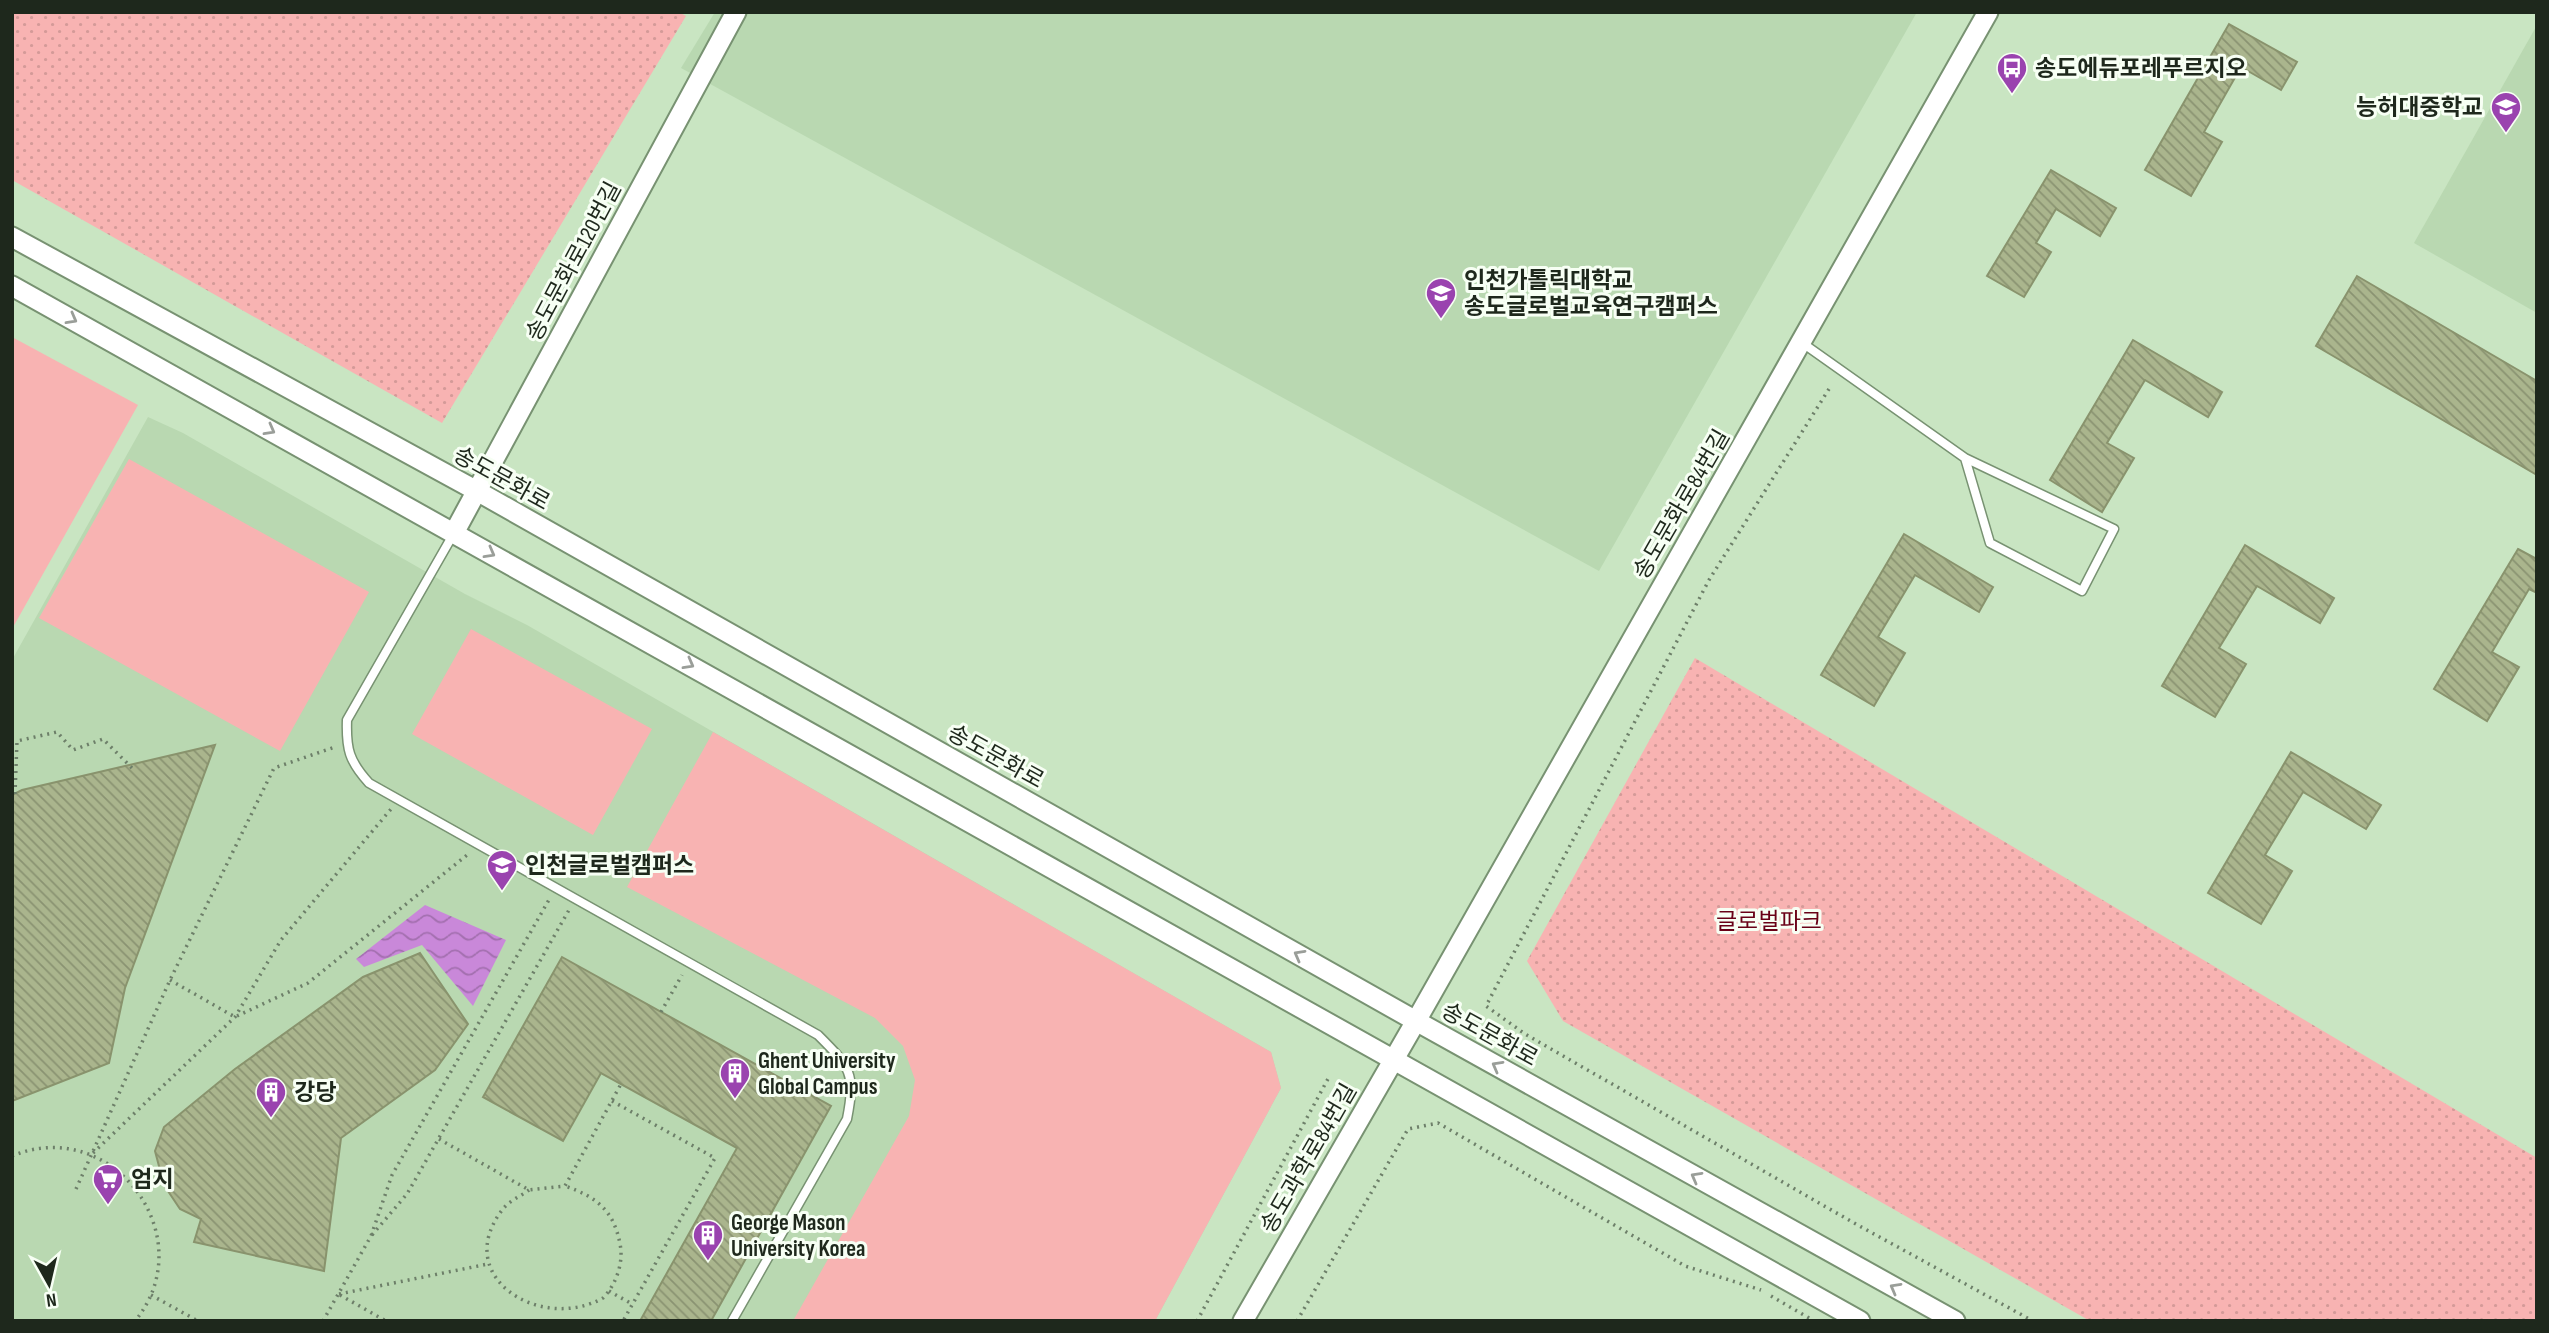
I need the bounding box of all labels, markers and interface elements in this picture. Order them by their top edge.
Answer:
bus stop icon: 송도에듀포레푸르지오 [1995,51,2029,95]
place label: 송도에듀포레푸르지오 [2035,55,2247,83]
school or university icon: 능허대중학교 [2489,90,2523,134]
place label: 능허대중학교 [2356,94,2483,122]
street label: 송도문화로120번길 [520,177,628,346]
place label: 인천가톨릭대학교 송도글로벌교육연구캠퍼스 [1464,267,1718,321]
school or university icon: 인천가톨릭대학교 송도글로벌교육연구캠퍼스 [1424,276,1458,320]
one-way arrow [65,311,77,324]
one-way arrow [263,422,276,435]
street label: 송도문화로84번길 [1628,425,1736,584]
street label: 송도문화로 [448,441,555,517]
one-way arrow [483,545,496,558]
one-way arrow [682,656,694,669]
street label: 송도문화로 [942,719,1049,795]
school or university icon: 인천글로벌캠퍼스 [485,848,519,892]
place label: 인천글로벌캠퍼스 [525,852,694,880]
park label: 글로벌파크 [1716,908,1822,936]
one-way arrow [1294,950,1306,963]
street label: 송도문화로 [1436,997,1543,1073]
place label: Ghent University Global Campus [758,1047,896,1101]
building icon: Ghent University Global Campus [718,1056,752,1100]
one-way arrow [1492,1061,1505,1074]
building icon: 강당 [254,1075,288,1119]
place label: 강당 [294,1079,336,1107]
street label: 송도과학로84번길 [1255,1079,1363,1238]
supermarket icon: 엄지 [91,1162,125,1206]
place label: 엄지 [131,1166,173,1194]
one-way arrow [1691,1172,1704,1185]
place label: George Mason University Korea [731,1209,866,1263]
building icon: George Mason University Korea [691,1218,725,1262]
north arrow [14,1249,84,1319]
one-way arrow [1890,1282,1902,1296]
text: N [45,1287,58,1311]

